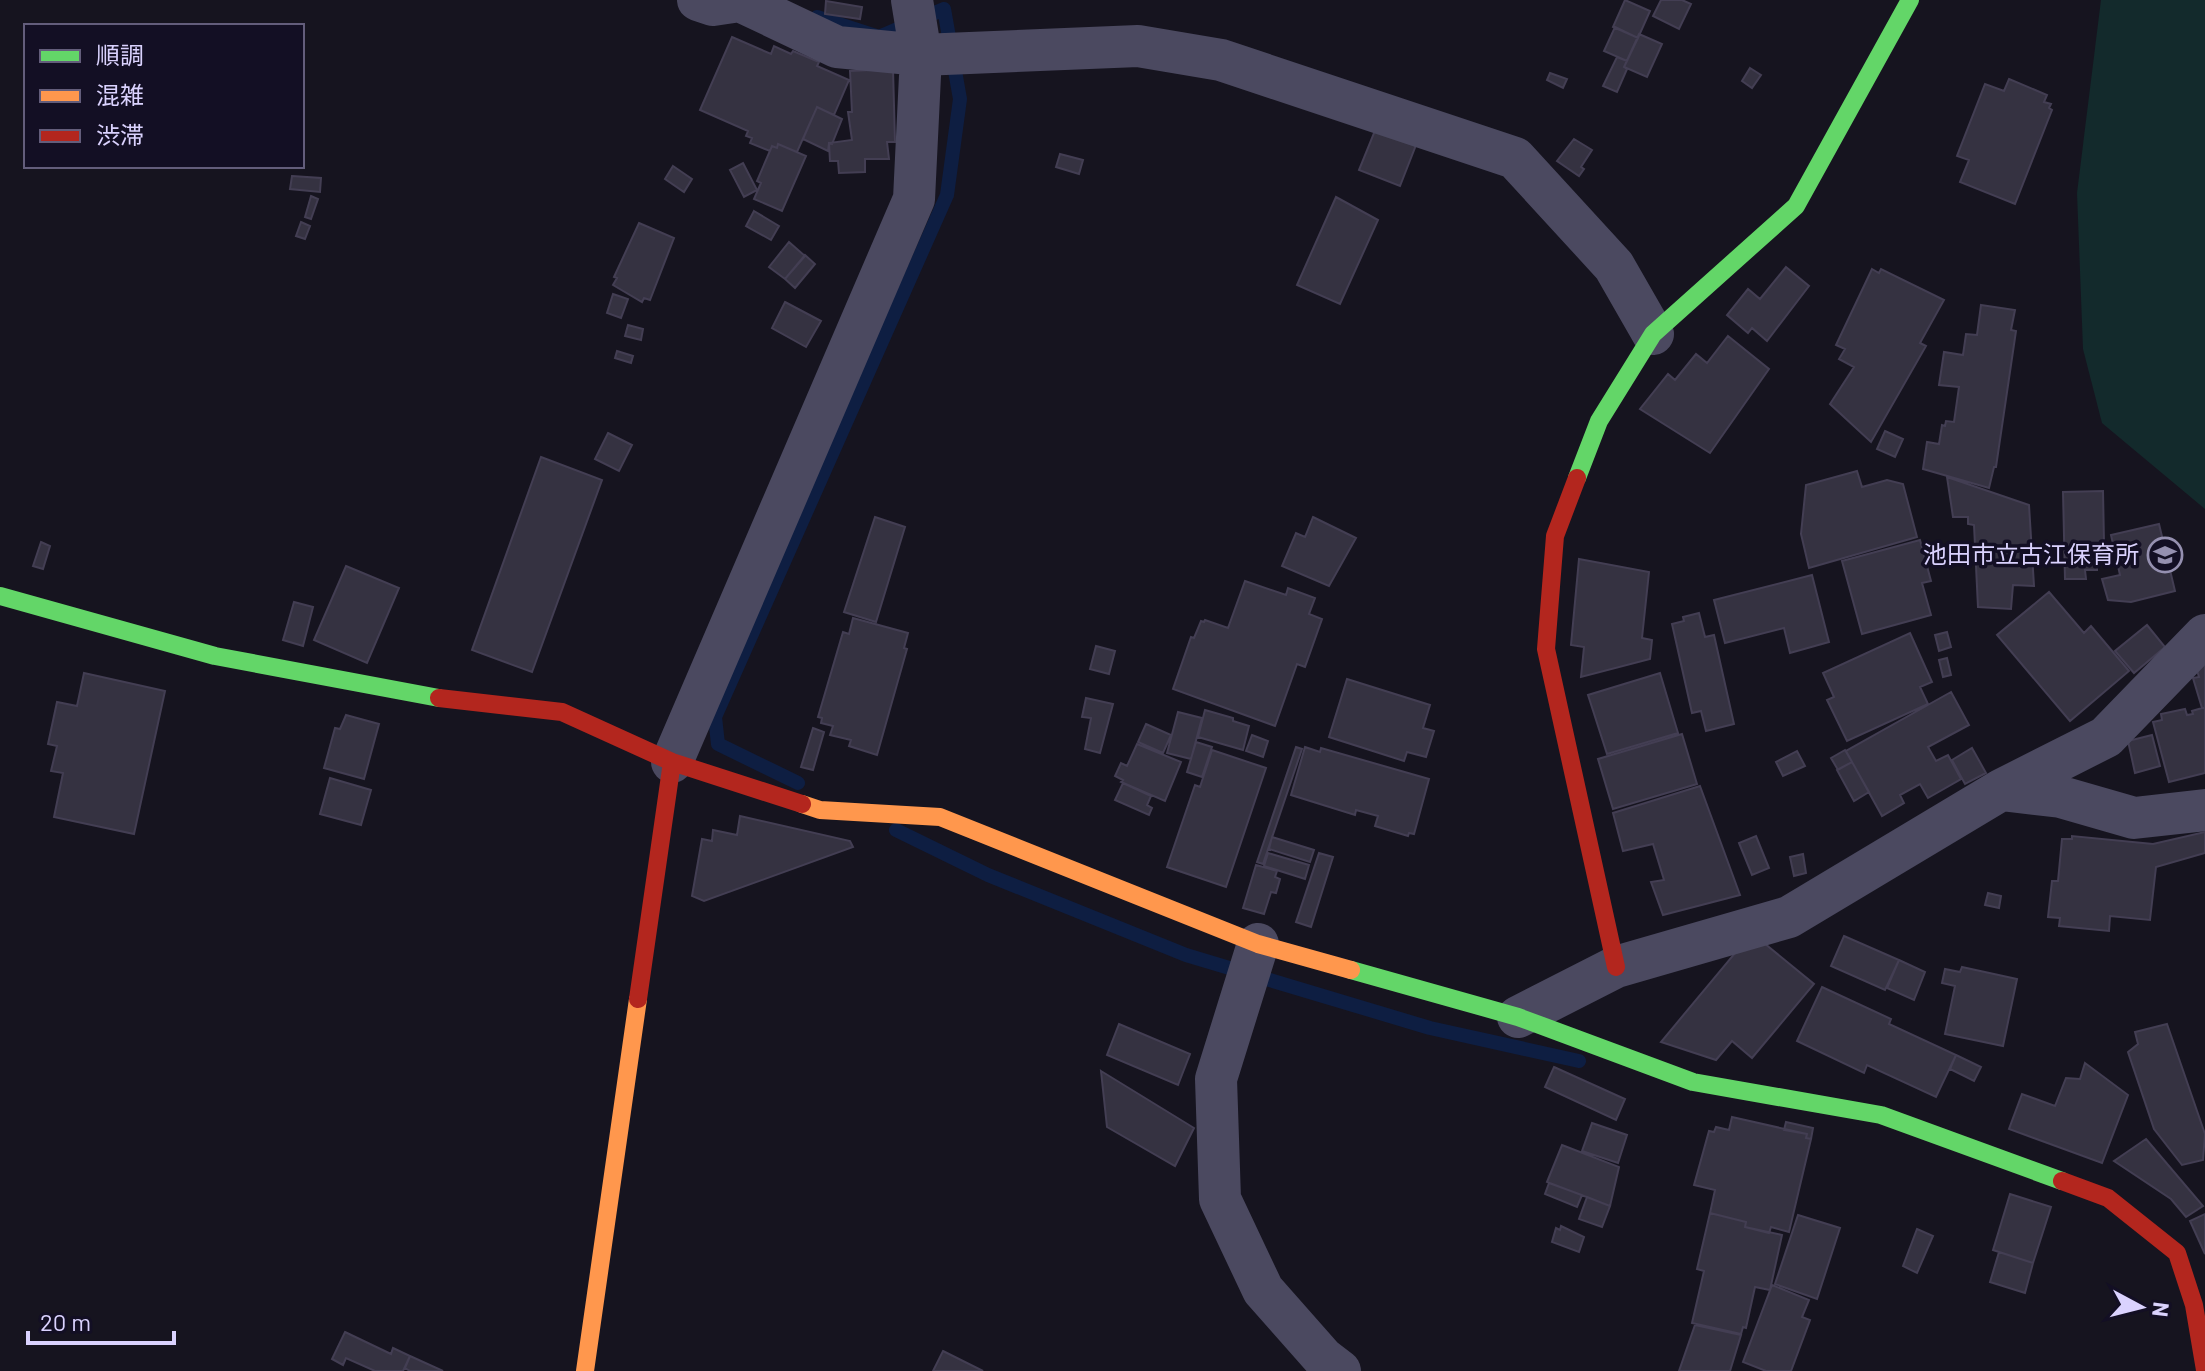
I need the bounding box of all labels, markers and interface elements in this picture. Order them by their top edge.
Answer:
legend [24,24,304,168]
text: 順調 [96,40,144,69]
text: 混雑 [96,80,144,109]
text: 渋滞 [96,120,144,149]
school or university icon: 池田市立古江保育所 [2146,536,2184,574]
place label: 池田市立古江保育所 [1923,539,2139,568]
north arrow [2101,1267,2181,1347]
scale bar [28,1295,174,1345]
text: N [2148,1301,2176,1318]
text: 20 m [40,1307,91,1336]

